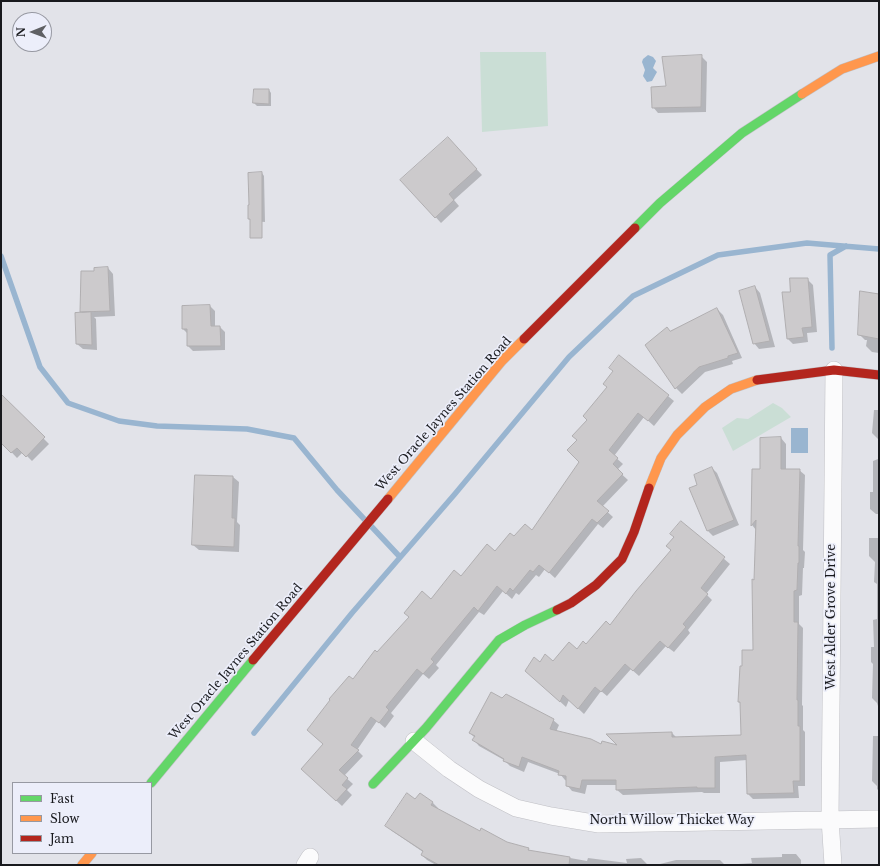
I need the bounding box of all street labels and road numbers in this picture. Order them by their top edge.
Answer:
street label: West Oracle Jaynes Station Road [373,334,515,494]
street label: West Alder Grove Drive [825,544,839,690]
street label: West Oracle Jaynes Station Road [166,581,306,743]
street label: North Willow Thicket Way [590,814,754,828]

